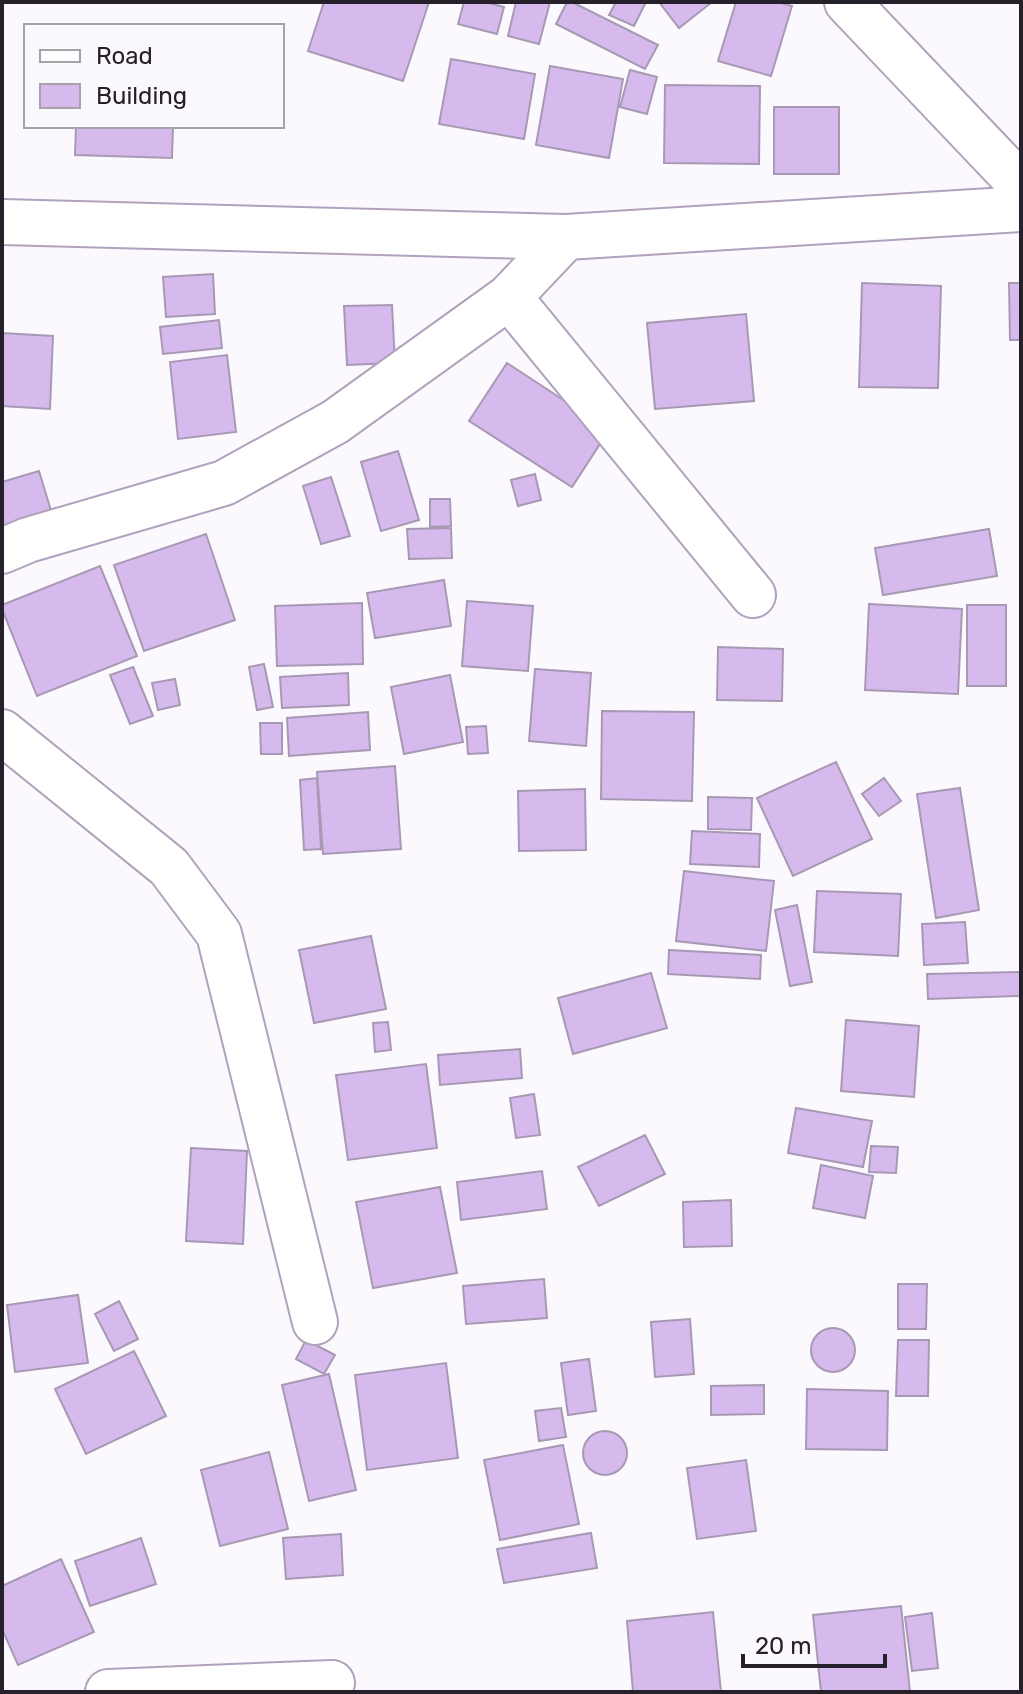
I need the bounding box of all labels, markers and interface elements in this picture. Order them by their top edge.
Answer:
legend [24,24,284,128]
text: Road [96,42,153,70]
text: Building [96,82,187,110]
scale bar [743,1618,885,1668]
text: 20 m [755,1632,812,1660]

